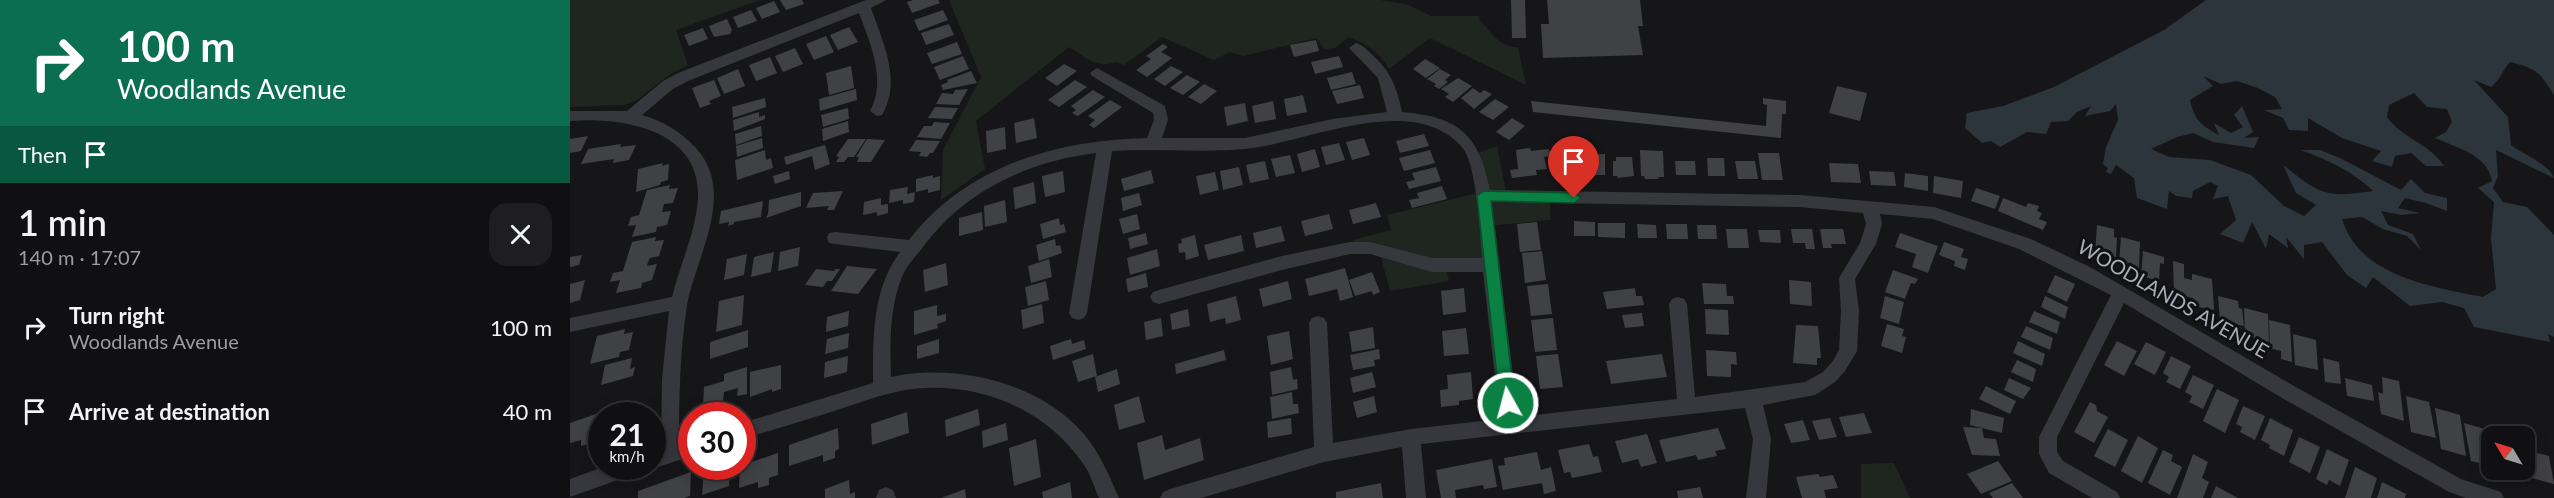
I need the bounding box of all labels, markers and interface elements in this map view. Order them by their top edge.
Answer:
text: 100 m [117,21,235,71]
icon: right [18,24,96,102]
text: Woodlands Avenue [117,72,346,105]
pin [1548,136,1599,198]
icon: arrive [79,138,112,171]
text: Then [18,141,67,168]
icon: arrive [1557,145,1590,178]
text: 1 min [18,200,107,244]
button: close [489,203,552,266]
street label: WOODLANDS AVENUE [2074,234,2273,363]
text: 140 m · 17:07 [18,245,141,269]
text: Turn right [69,302,164,329]
icon: right [18,311,51,344]
text: 100 m [490,314,552,341]
text: Woodlands Avenue [69,329,239,353]
position arrow [1476,371,1540,435]
icon: arrive [18,395,51,428]
text: Arrive at destination [69,398,270,425]
text: 40 m [503,398,552,425]
speed limit sign: 30 [678,402,756,480]
text: 21 [610,416,644,452]
north arrow [2481,426,2535,480]
map controls [2481,426,2535,480]
text: km/h [609,447,645,465]

